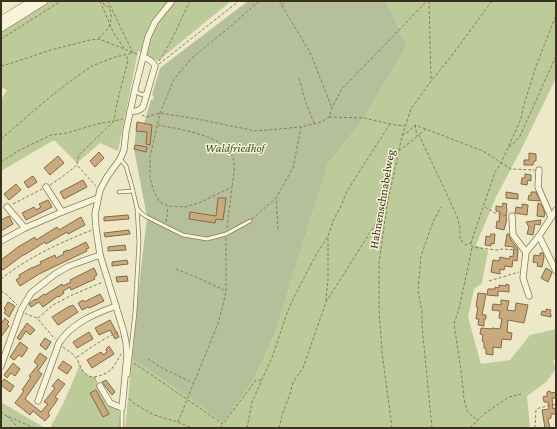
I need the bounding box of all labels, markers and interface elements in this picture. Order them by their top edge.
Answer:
park label: Waldfriedhof [205,141,267,155]
street label: Hahnenschnabelweg [366,148,398,250]

